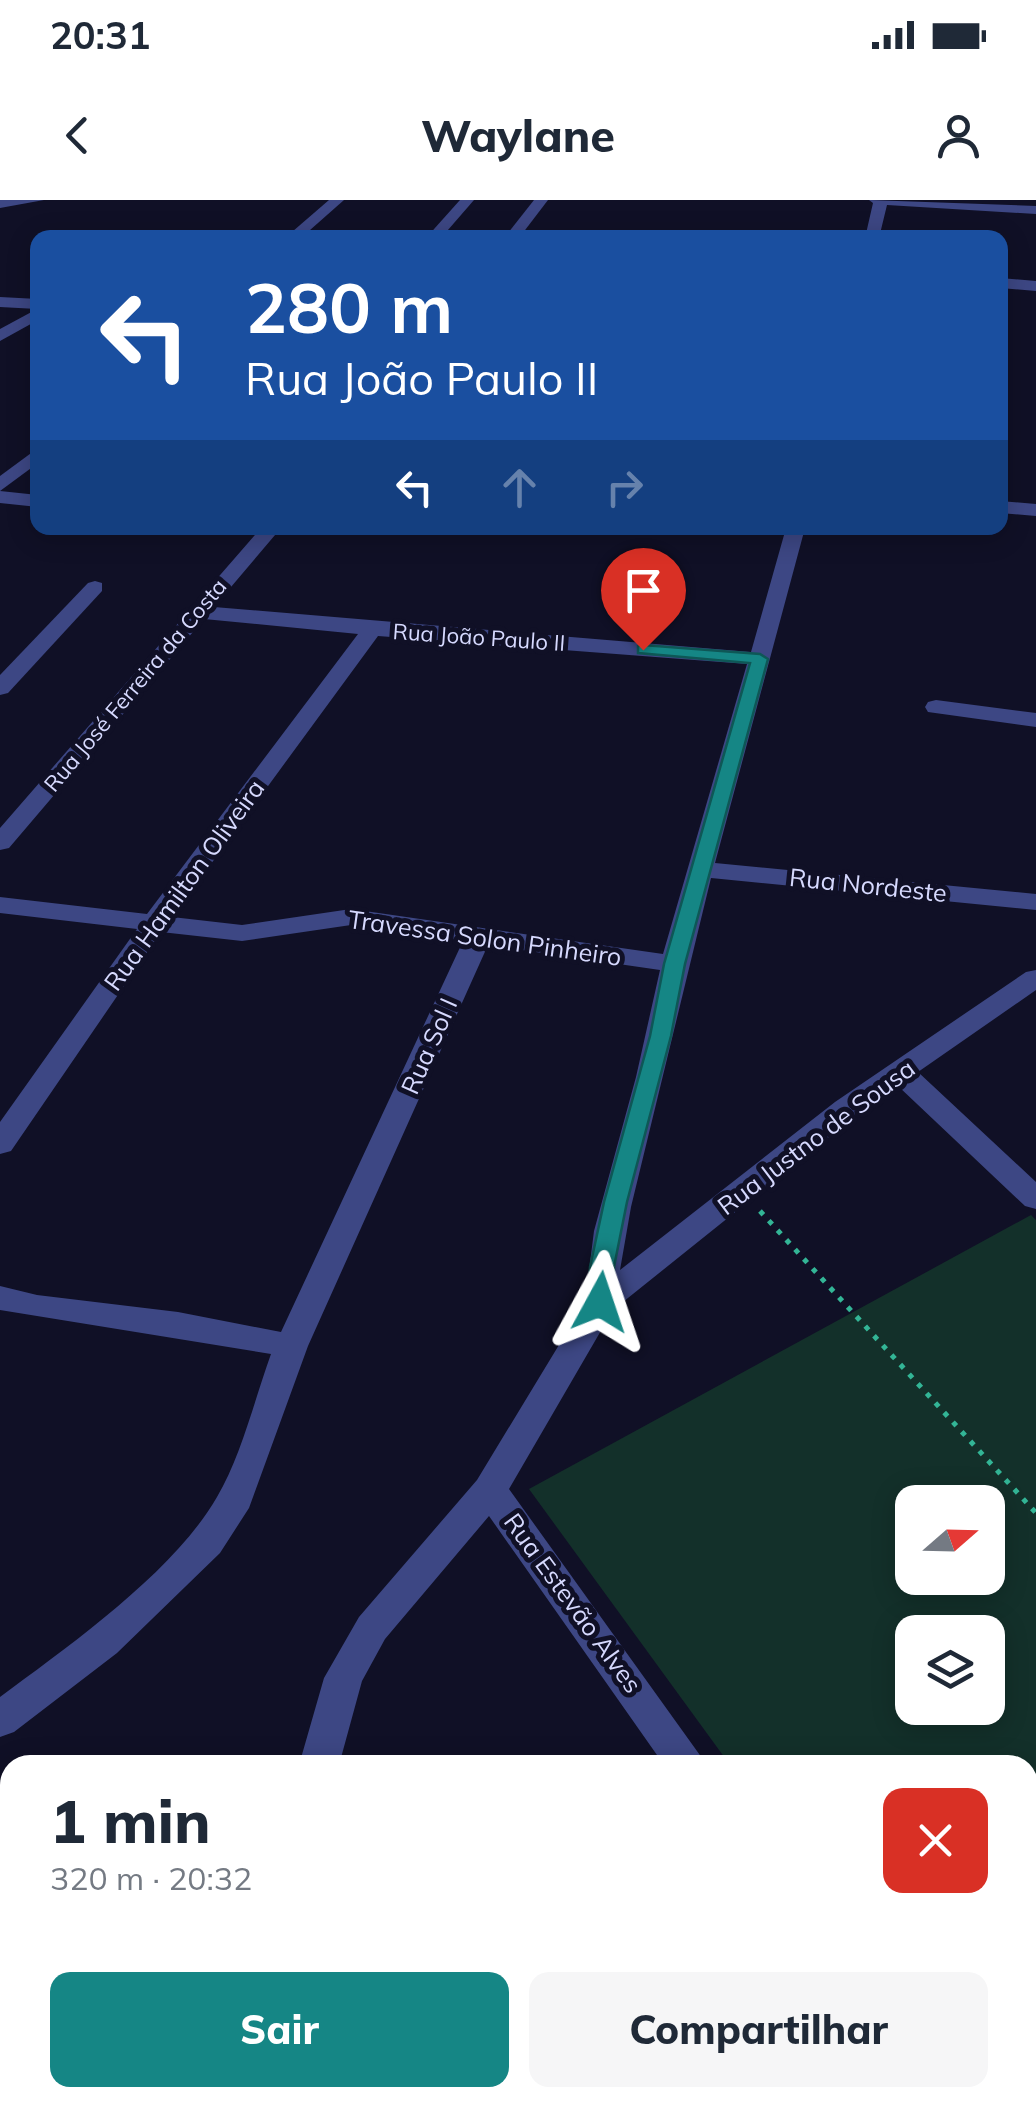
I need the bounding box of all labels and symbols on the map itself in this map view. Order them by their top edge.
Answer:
pin [601,548,686,651]
street label: Rua José Ferreira da Costa [38,573,232,797]
street label: Rua João Paulo II [392,617,566,657]
street label: Rua Hamilton Oliveira [97,773,271,996]
street label: Rua Nordeste [788,861,948,908]
street label: Travessa Solon Pinheiro [346,903,624,972]
street label: Rua Sol I [394,993,463,1099]
street label: Rua Justno de Sousa [711,1052,921,1221]
position arrow [548,1250,652,1354]
north arrow [895,1485,1005,1595]
street label: Rua Estevão Alves [498,1507,649,1699]

